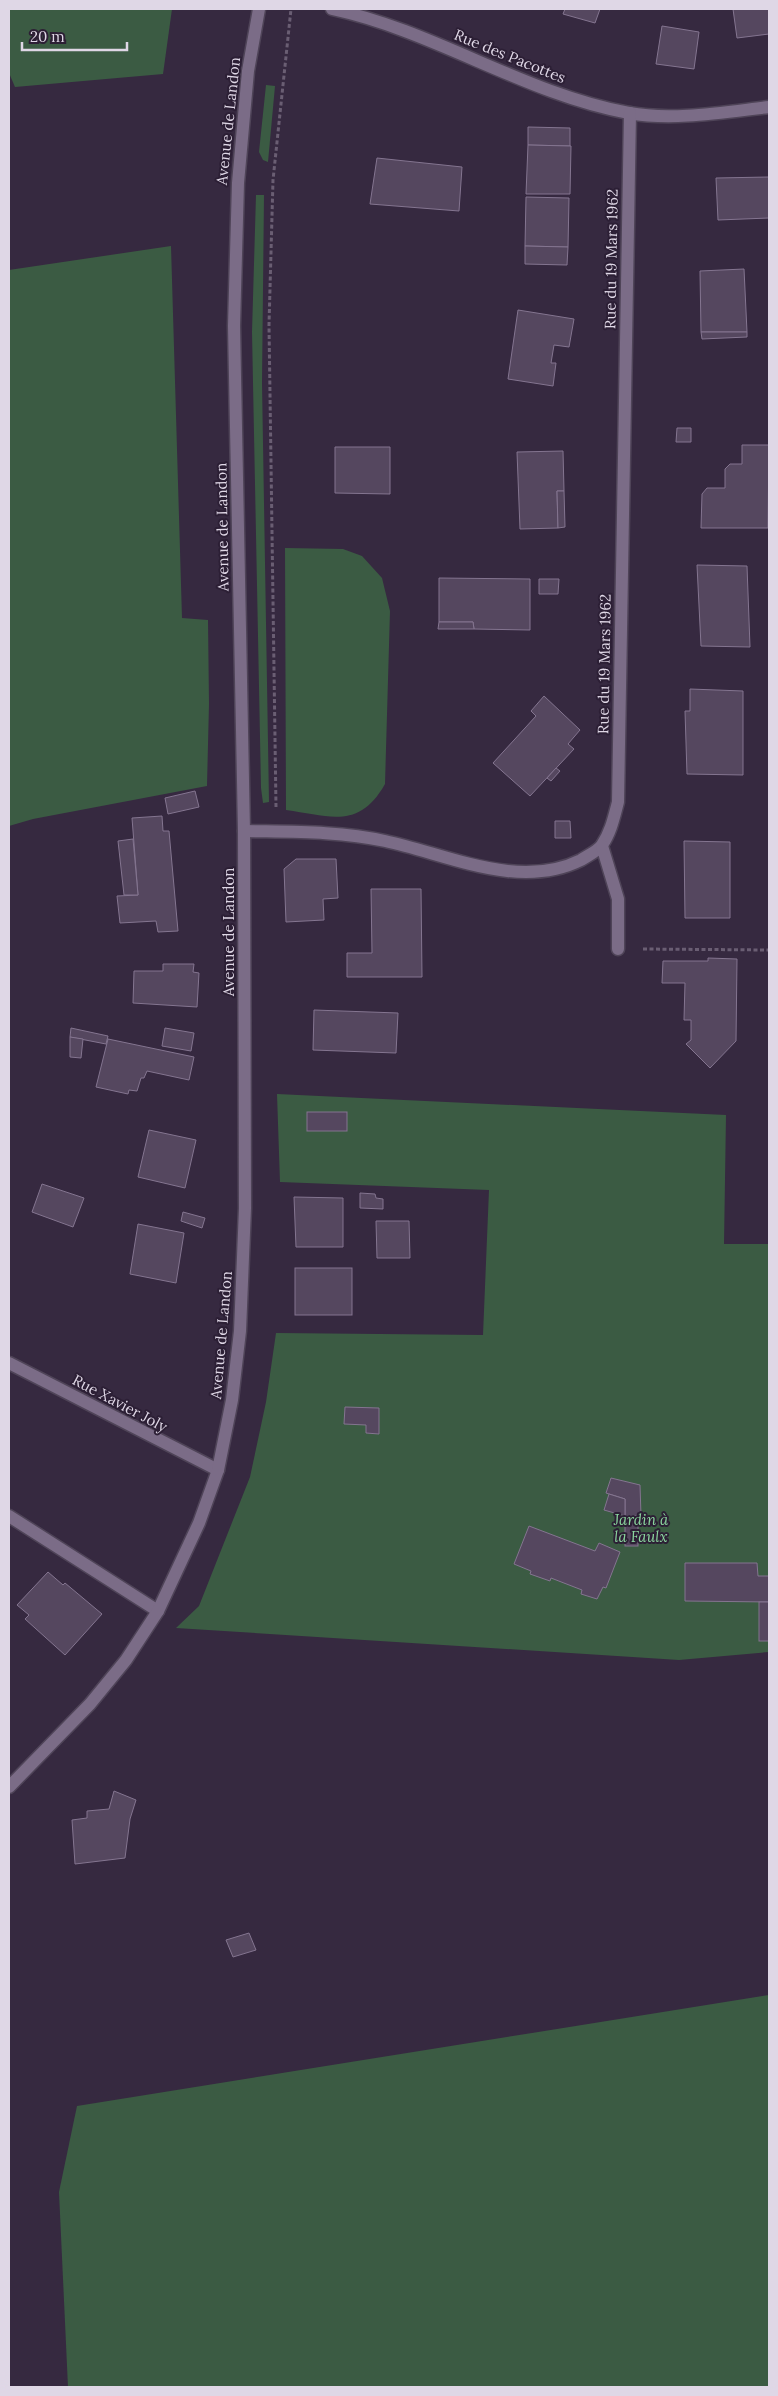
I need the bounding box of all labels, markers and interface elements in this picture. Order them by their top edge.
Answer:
scale bar [22,20,128,52]
street label: Rue des Pacottes [451,25,569,87]
text: 20 m [30,27,65,46]
street label: Avenue de Landon [212,56,244,187]
street label: Rue du 19 Mars 1962 [600,189,622,329]
street label: Avenue de Landon [211,463,233,592]
street label: Rue du 19 Mars 1962 [593,594,615,734]
street label: Avenue de Landon [219,868,238,997]
street label: Avenue de Landon [206,1270,236,1401]
street label: Rue Xavier Joly [69,1370,171,1436]
park label: Jardin à la Faulx [613,1510,669,1546]

